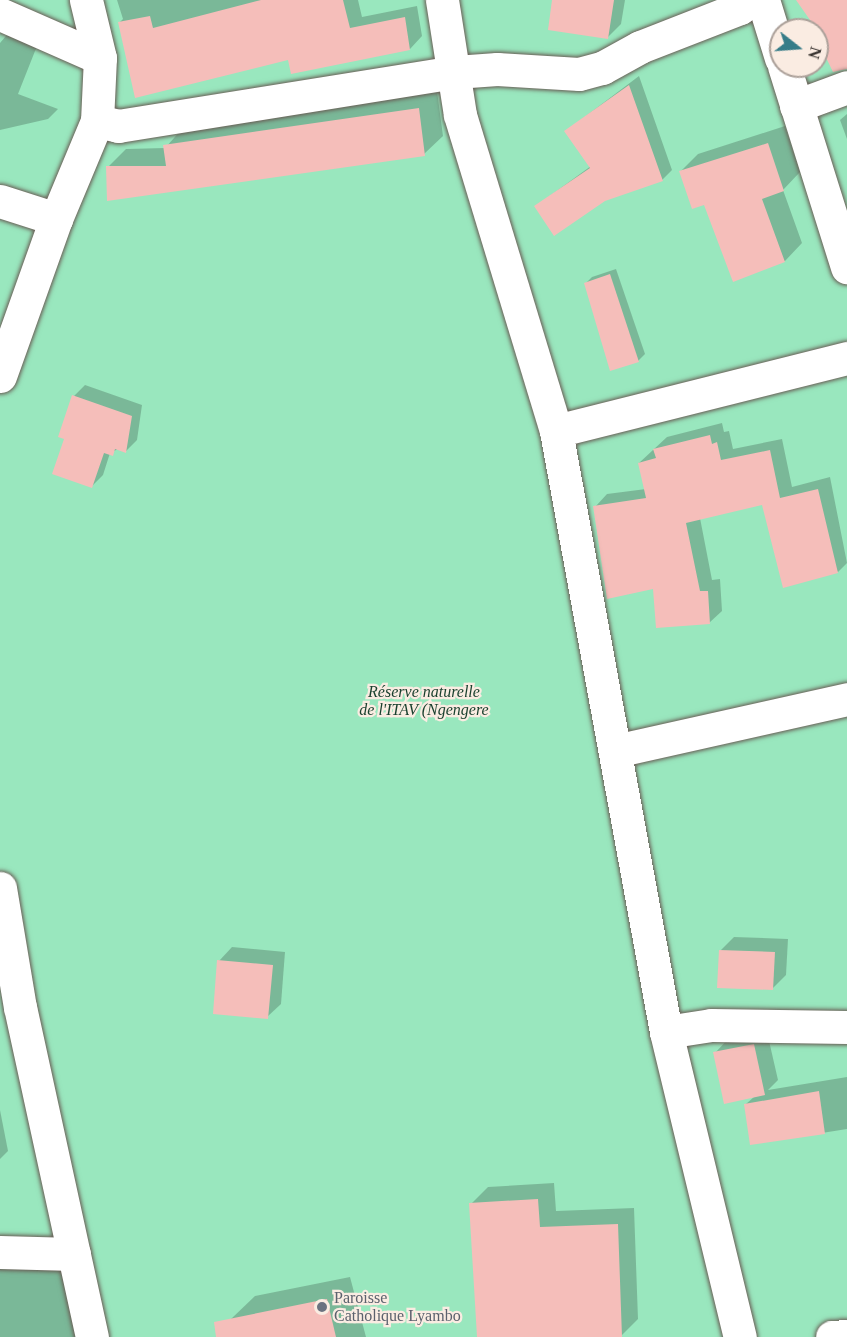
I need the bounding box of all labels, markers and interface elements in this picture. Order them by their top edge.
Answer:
north arrow [769,18,829,78]
text: N [805,45,825,61]
park label: Réserve naturelle de l'ITAV (Ngengere [359,682,489,720]
place label: Paroisse Catholique Lyambo [334,1288,461,1326]
marker: Paroisse Catholique Lyambo [315,1300,329,1314]

